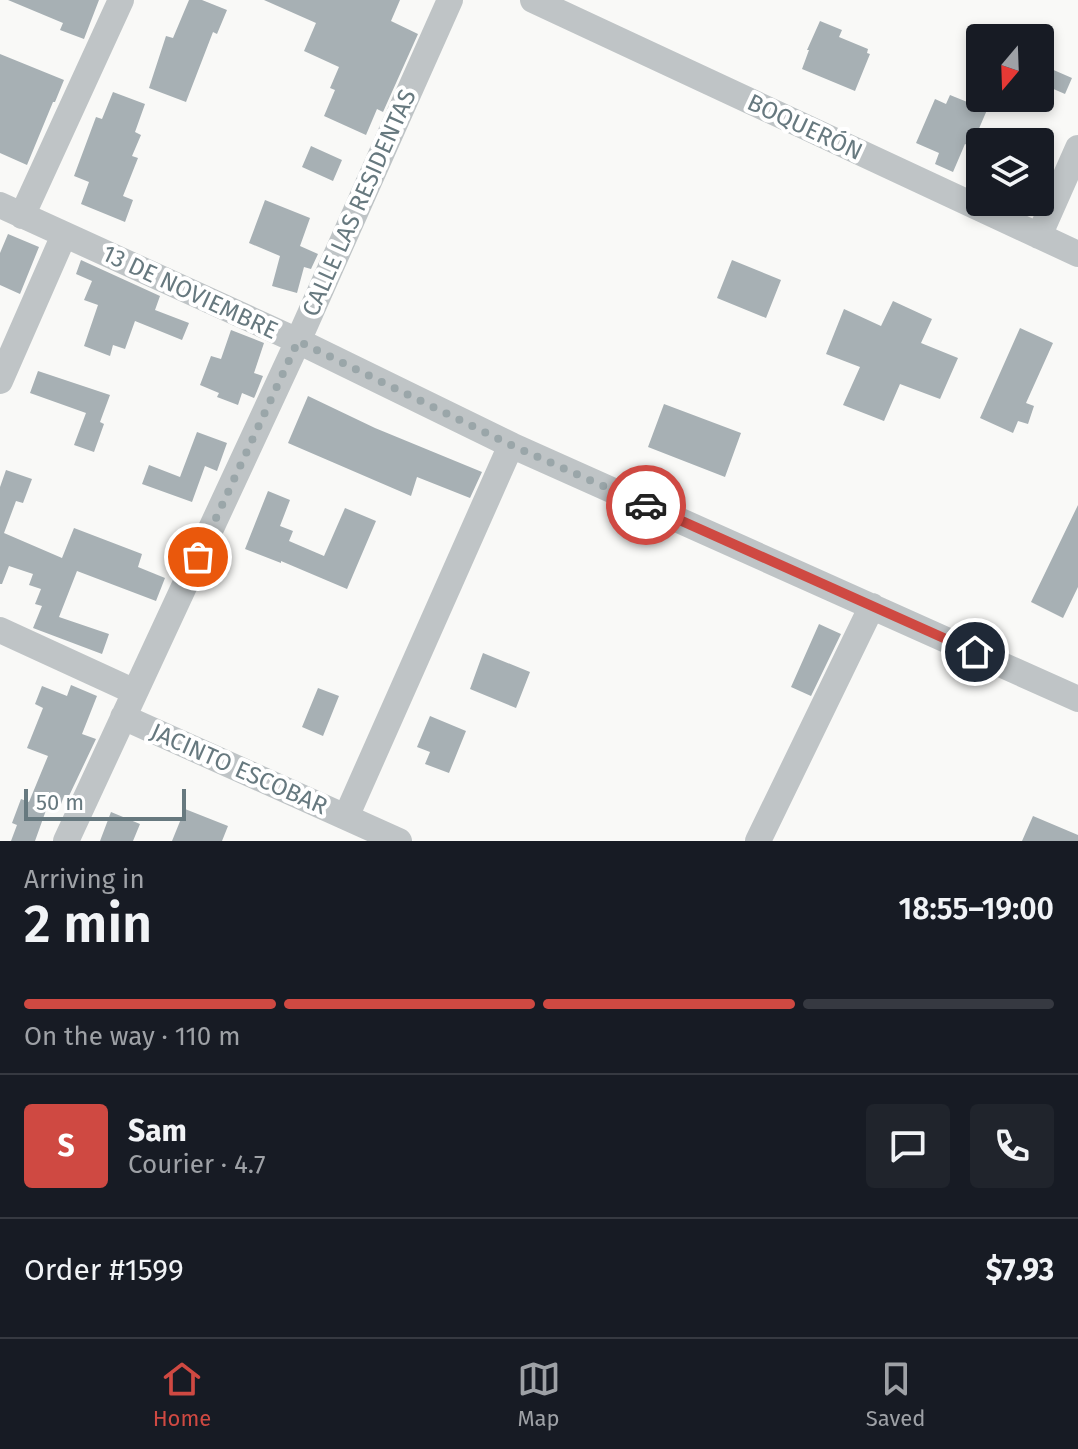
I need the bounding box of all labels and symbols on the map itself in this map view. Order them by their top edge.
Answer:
north arrow [966,24,1054,112]
street label: CALLE LAS RESIDENTAS [296,85,422,321]
street label: BOQUERÓN [743,87,867,166]
street label: 13 DE NOVIEMBRE [98,239,282,345]
courier [606,465,686,545]
pin [164,523,232,591]
pin [941,618,1009,686]
street label: JACINTO ESCOBAR [146,718,332,820]
scale bar [24,785,186,821]

